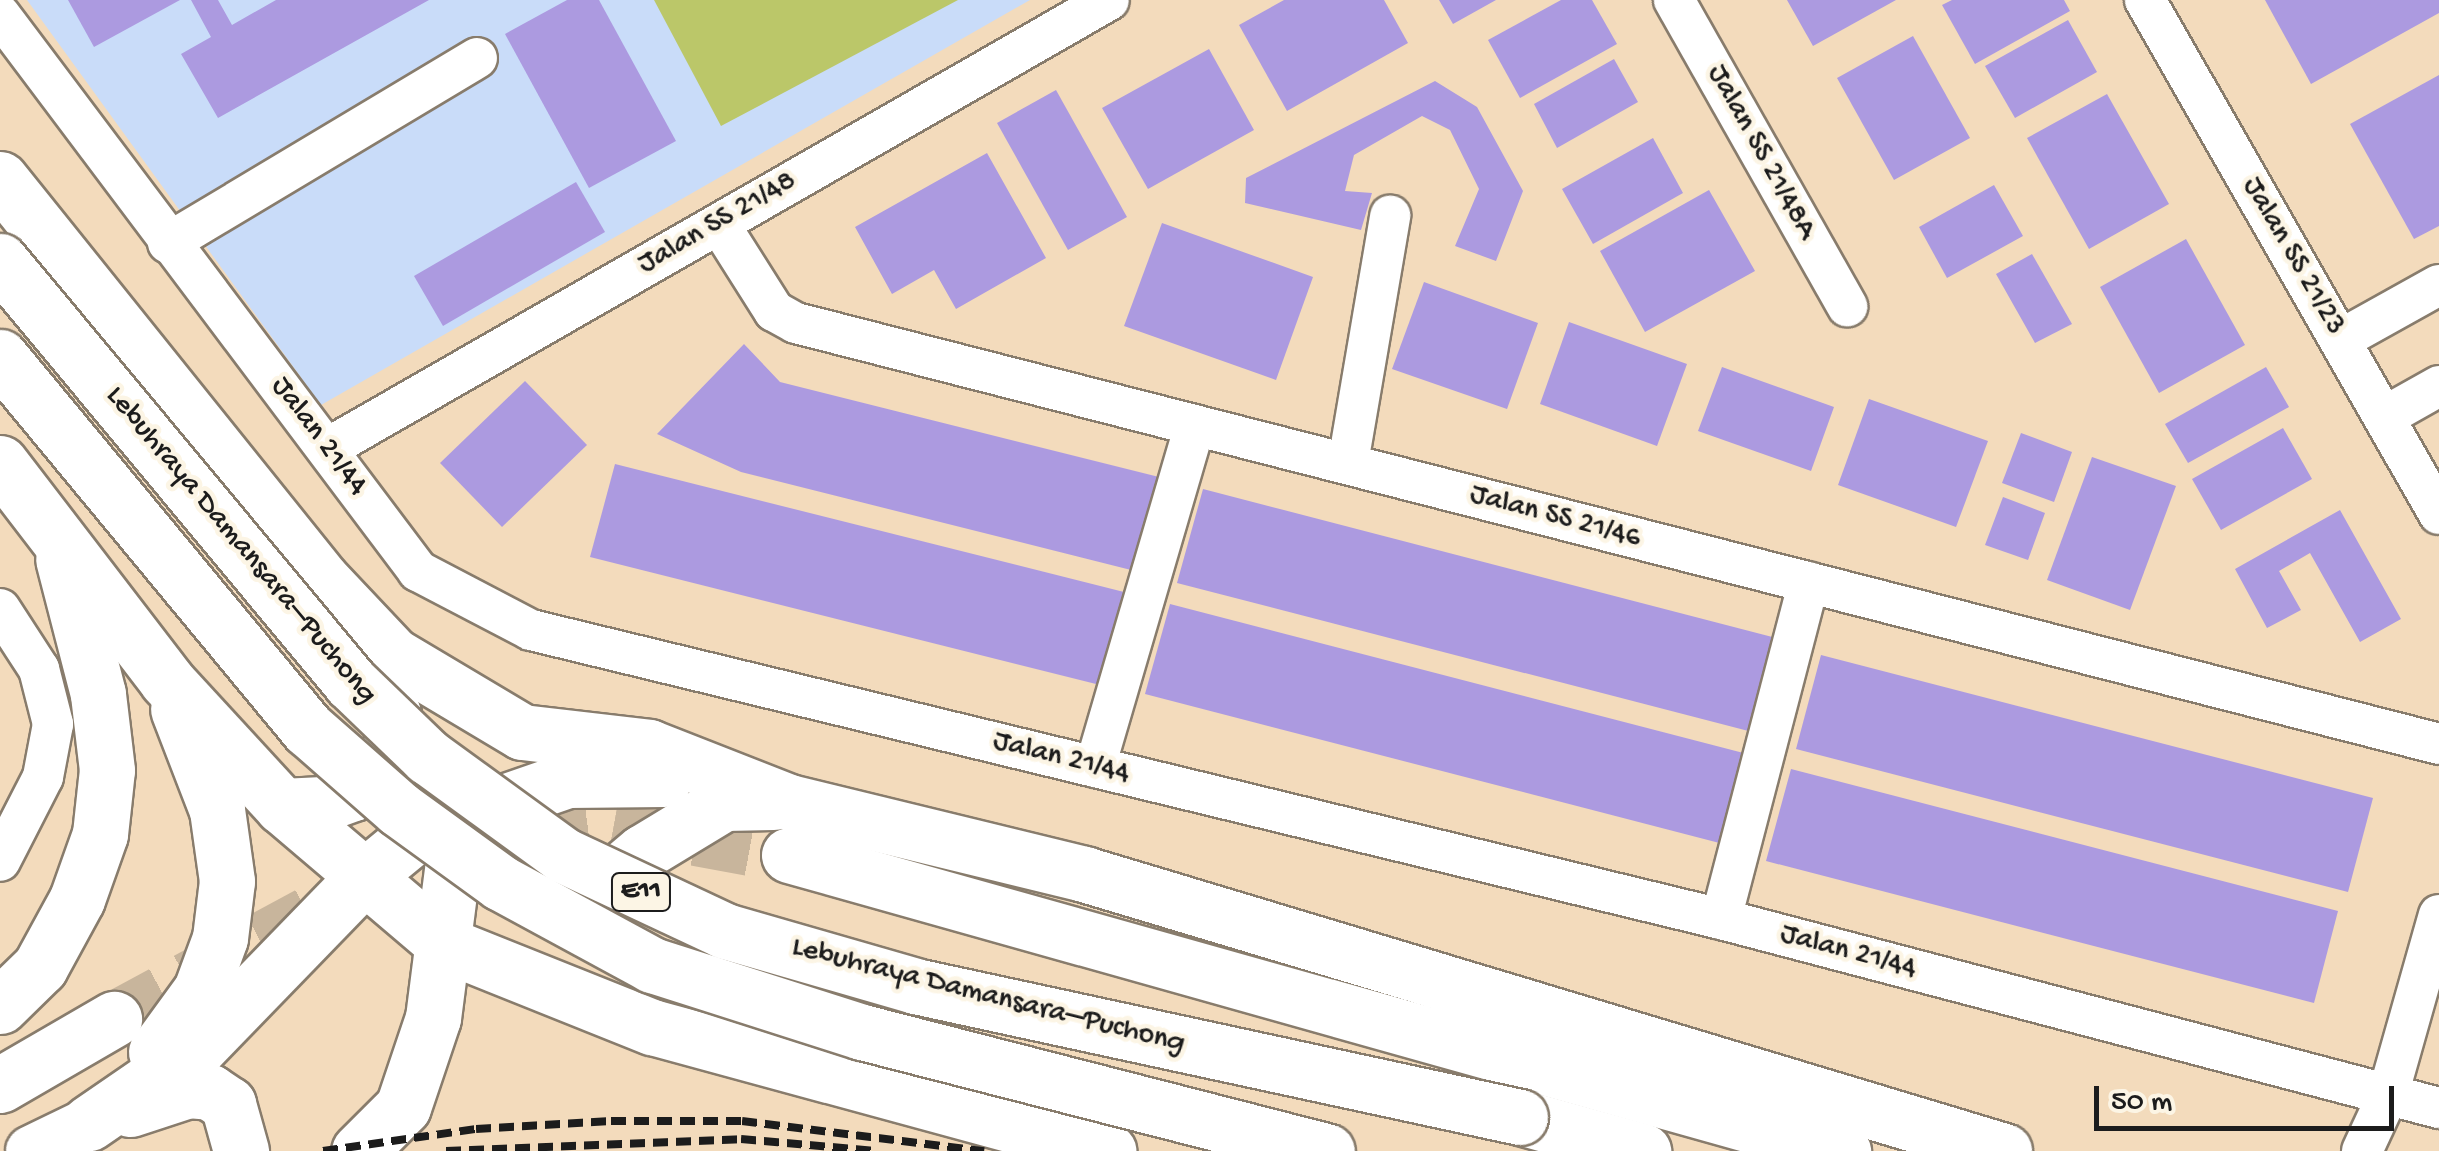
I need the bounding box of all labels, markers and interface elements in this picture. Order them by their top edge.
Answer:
street label: Jalan SS 21/48A [1697,59,1823,247]
street label: Jalan SS 21/48 [632,164,804,284]
street label: Jalan SS 21/23 [2232,172,2352,342]
street label: Jalan 21/44 [262,370,374,504]
street label: Lebuhraya Damansara–Puchong [96,380,384,712]
street label: Jalan SS 21/46 [1466,478,1644,558]
street label: Jalan 21/44 [989,725,1133,793]
road number: E11 [608,869,674,915]
street label: Jalan 21/44 [1776,918,1920,988]
street label: Lebuhraya Damansara–Puchong [788,931,1188,1063]
scale bar [2099,1066,2399,1128]
text: 50 m [2111,1086,2172,1121]

